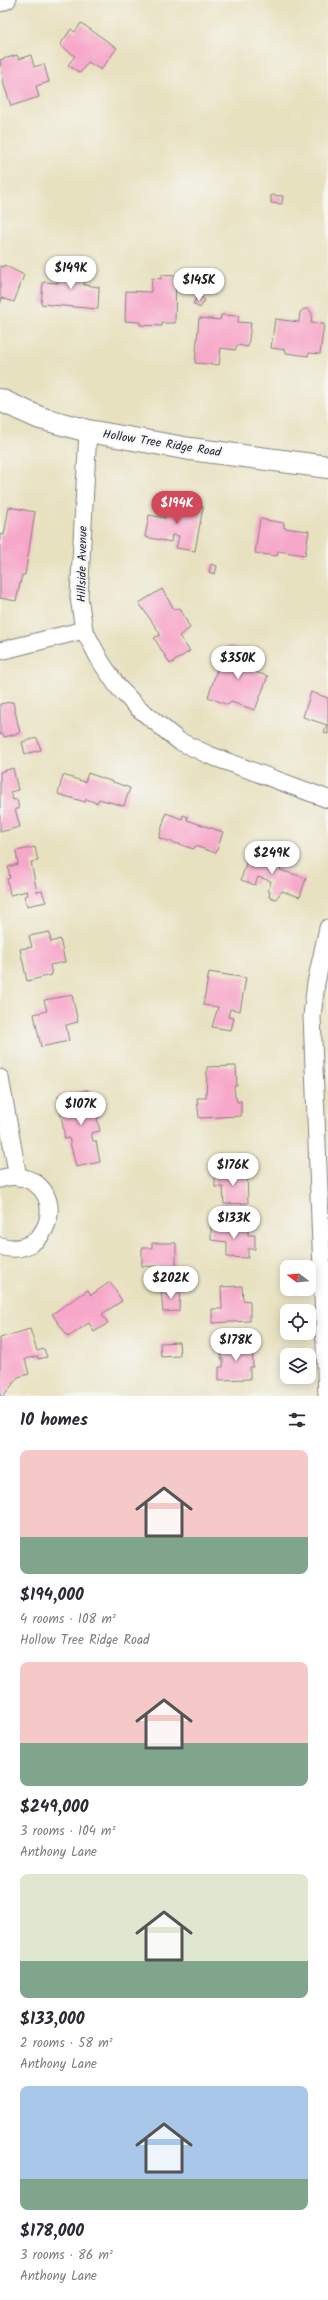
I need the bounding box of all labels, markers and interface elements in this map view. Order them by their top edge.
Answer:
pin: $149K [43,256,99,290]
text: $149K [54,258,88,279]
pin: $145K [171,268,227,302]
text: $145K [182,270,216,291]
street label: Hollow Tree Ridge Road [101,425,223,462]
pin: $194K [149,491,205,525]
text: $194K [160,493,194,514]
street label: Hillside Avenue [72,525,93,602]
pin: $350K [210,646,266,680]
text: $350K [220,648,256,669]
pin: $249K [244,841,300,875]
text: $249K [254,843,290,864]
pin: $107K [53,1092,109,1126]
text: $107K [65,1094,97,1115]
pin: $176K [205,1153,261,1187]
text: $176K [217,1155,249,1176]
pin: $133K [206,1206,262,1240]
text: $133K [217,1208,251,1229]
north arrow [280,1260,316,1296]
map controls [280,1260,316,1384]
pin: $202K [143,1266,199,1300]
text: $202K [152,1268,190,1289]
button: locate [280,1304,316,1340]
pin: $178K [208,1328,264,1362]
text: $178K [219,1330,253,1351]
button: layers [280,1348,316,1384]
text: 10 homes [20,1407,88,1434]
icon: filters [286,1409,308,1431]
icon: home [128,1476,200,1548]
text: $194,000 [20,1582,84,1609]
text: 4 rooms · 108 m² [20,1609,116,1630]
text: Hollow Tree Ridge Road [20,1630,149,1651]
icon: home [128,1688,200,1760]
text: $249,000 [20,1794,88,1821]
text: 3 rooms · 104 m² [20,1821,115,1842]
text: Anthony Lane [20,1842,97,1863]
icon: home [128,1900,200,1972]
text: $133,000 [20,2006,84,2033]
text: 2 rooms · 58 m² [20,2033,113,2054]
text: Anthony Lane [20,2054,97,2075]
icon: home [128,2112,200,2184]
text: $178,000 [20,2218,84,2245]
text: 3 rooms · 86 m² [20,2245,113,2266]
text: Anthony Lane [20,2266,97,2287]

